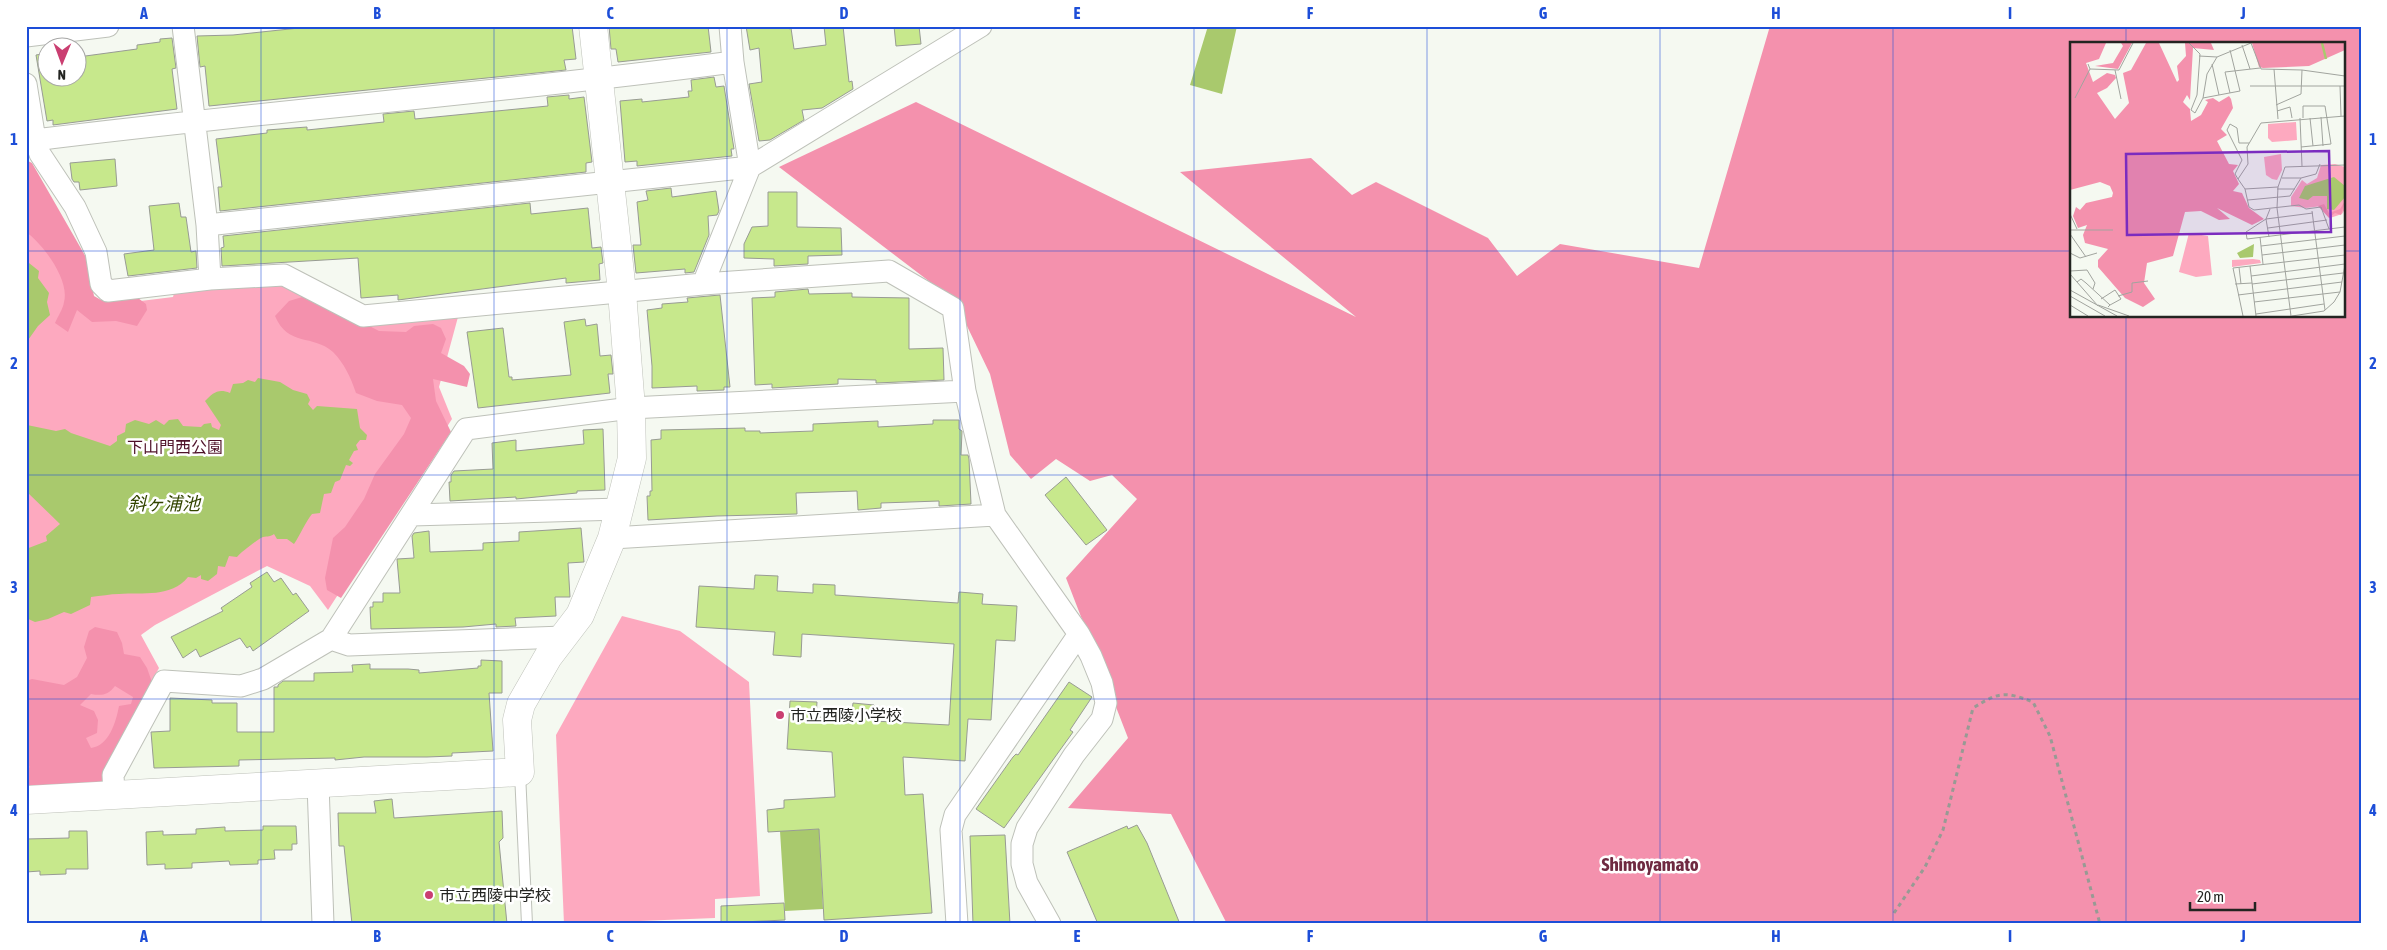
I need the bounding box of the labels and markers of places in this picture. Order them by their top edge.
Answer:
place label: 市立西陵小学校 [790,706,902,724]
marker: 市立西陵小学校 [774,709,786,721]
place label: 市立西陵中学校 [439,886,551,904]
marker: 市立西陵中学校 [423,889,435,901]

